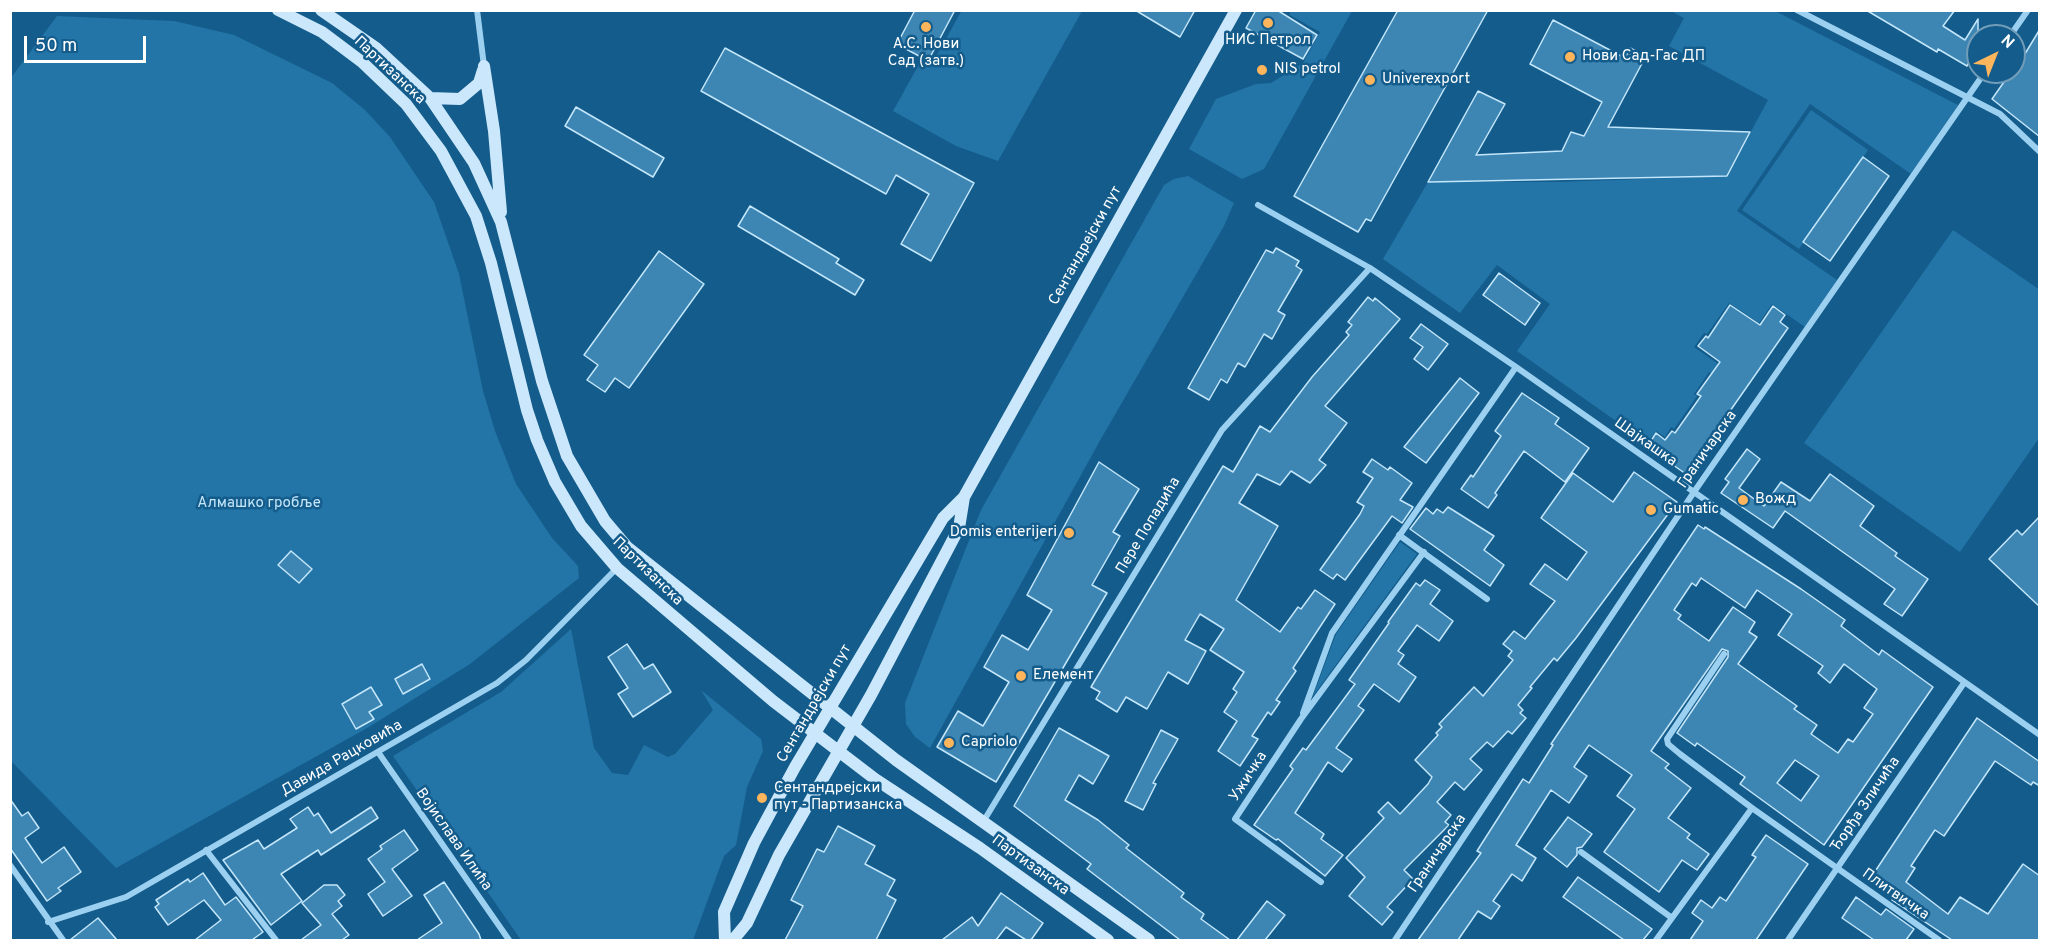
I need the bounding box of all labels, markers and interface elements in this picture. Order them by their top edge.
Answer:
marker: НИС Петрол [1261,16,1275,30]
marker: А.С. Нови Сад (затв.) [919,20,933,34]
scale bar [27,24,148,62]
north arrow [1966,24,2026,84]
text: N [1996,31,2018,54]
place label: НИС Петрол [1225,32,1311,50]
street label: Партизанска [350,33,428,109]
text: 50 m [35,35,77,58]
place label: А.С. Нови Сад (затв.) [888,36,964,71]
place label: Нови Сад-Гас ДП [1582,48,1705,66]
marker: Нови Сад-Гас ДП [1563,50,1577,64]
place label: NIS petrol [1274,61,1341,79]
marker: NIS petrol [1255,63,1269,77]
place label: Univerexport [1382,71,1470,89]
marker: Univerexport [1363,73,1377,87]
street label: Сентандрејски пут [1046,183,1126,309]
street label: Граничарска [1675,408,1741,492]
street label: Шајкашка [1610,415,1680,471]
street label: Пере Попадића [1113,474,1185,578]
place label: Вожд [1755,491,1796,509]
marker: Вожд [1736,493,1750,507]
park label: Алмашко гробље [197,495,321,513]
place label: Gumatic [1663,501,1719,519]
marker: Gumatic [1644,503,1658,517]
place label: Domis enterijeri [950,524,1057,542]
marker: Domis enterijeri [1062,526,1076,540]
street label: Партизанска [608,534,686,610]
street label: Сентандрејски пут [774,642,856,766]
place label: Елемент [1033,667,1094,685]
marker: Елемент [1014,669,1028,683]
street label: Давида Рацковића [278,717,406,801]
place label: Capriolo [961,734,1017,752]
marker: Capriolo [942,736,956,750]
street label: Ужичка [1226,749,1272,805]
street label: Ђорђа Зличића [1827,754,1905,856]
place label: Сентандрејски пут - Партизанска [774,780,902,815]
street label: Војислава Илића [411,785,495,895]
marker: Сентандрејски пут - Партизанска [755,791,769,805]
street label: Граничарска [1405,811,1471,897]
street label: Партизанска [988,832,1072,900]
street label: Плитвичка [1858,865,1932,925]

